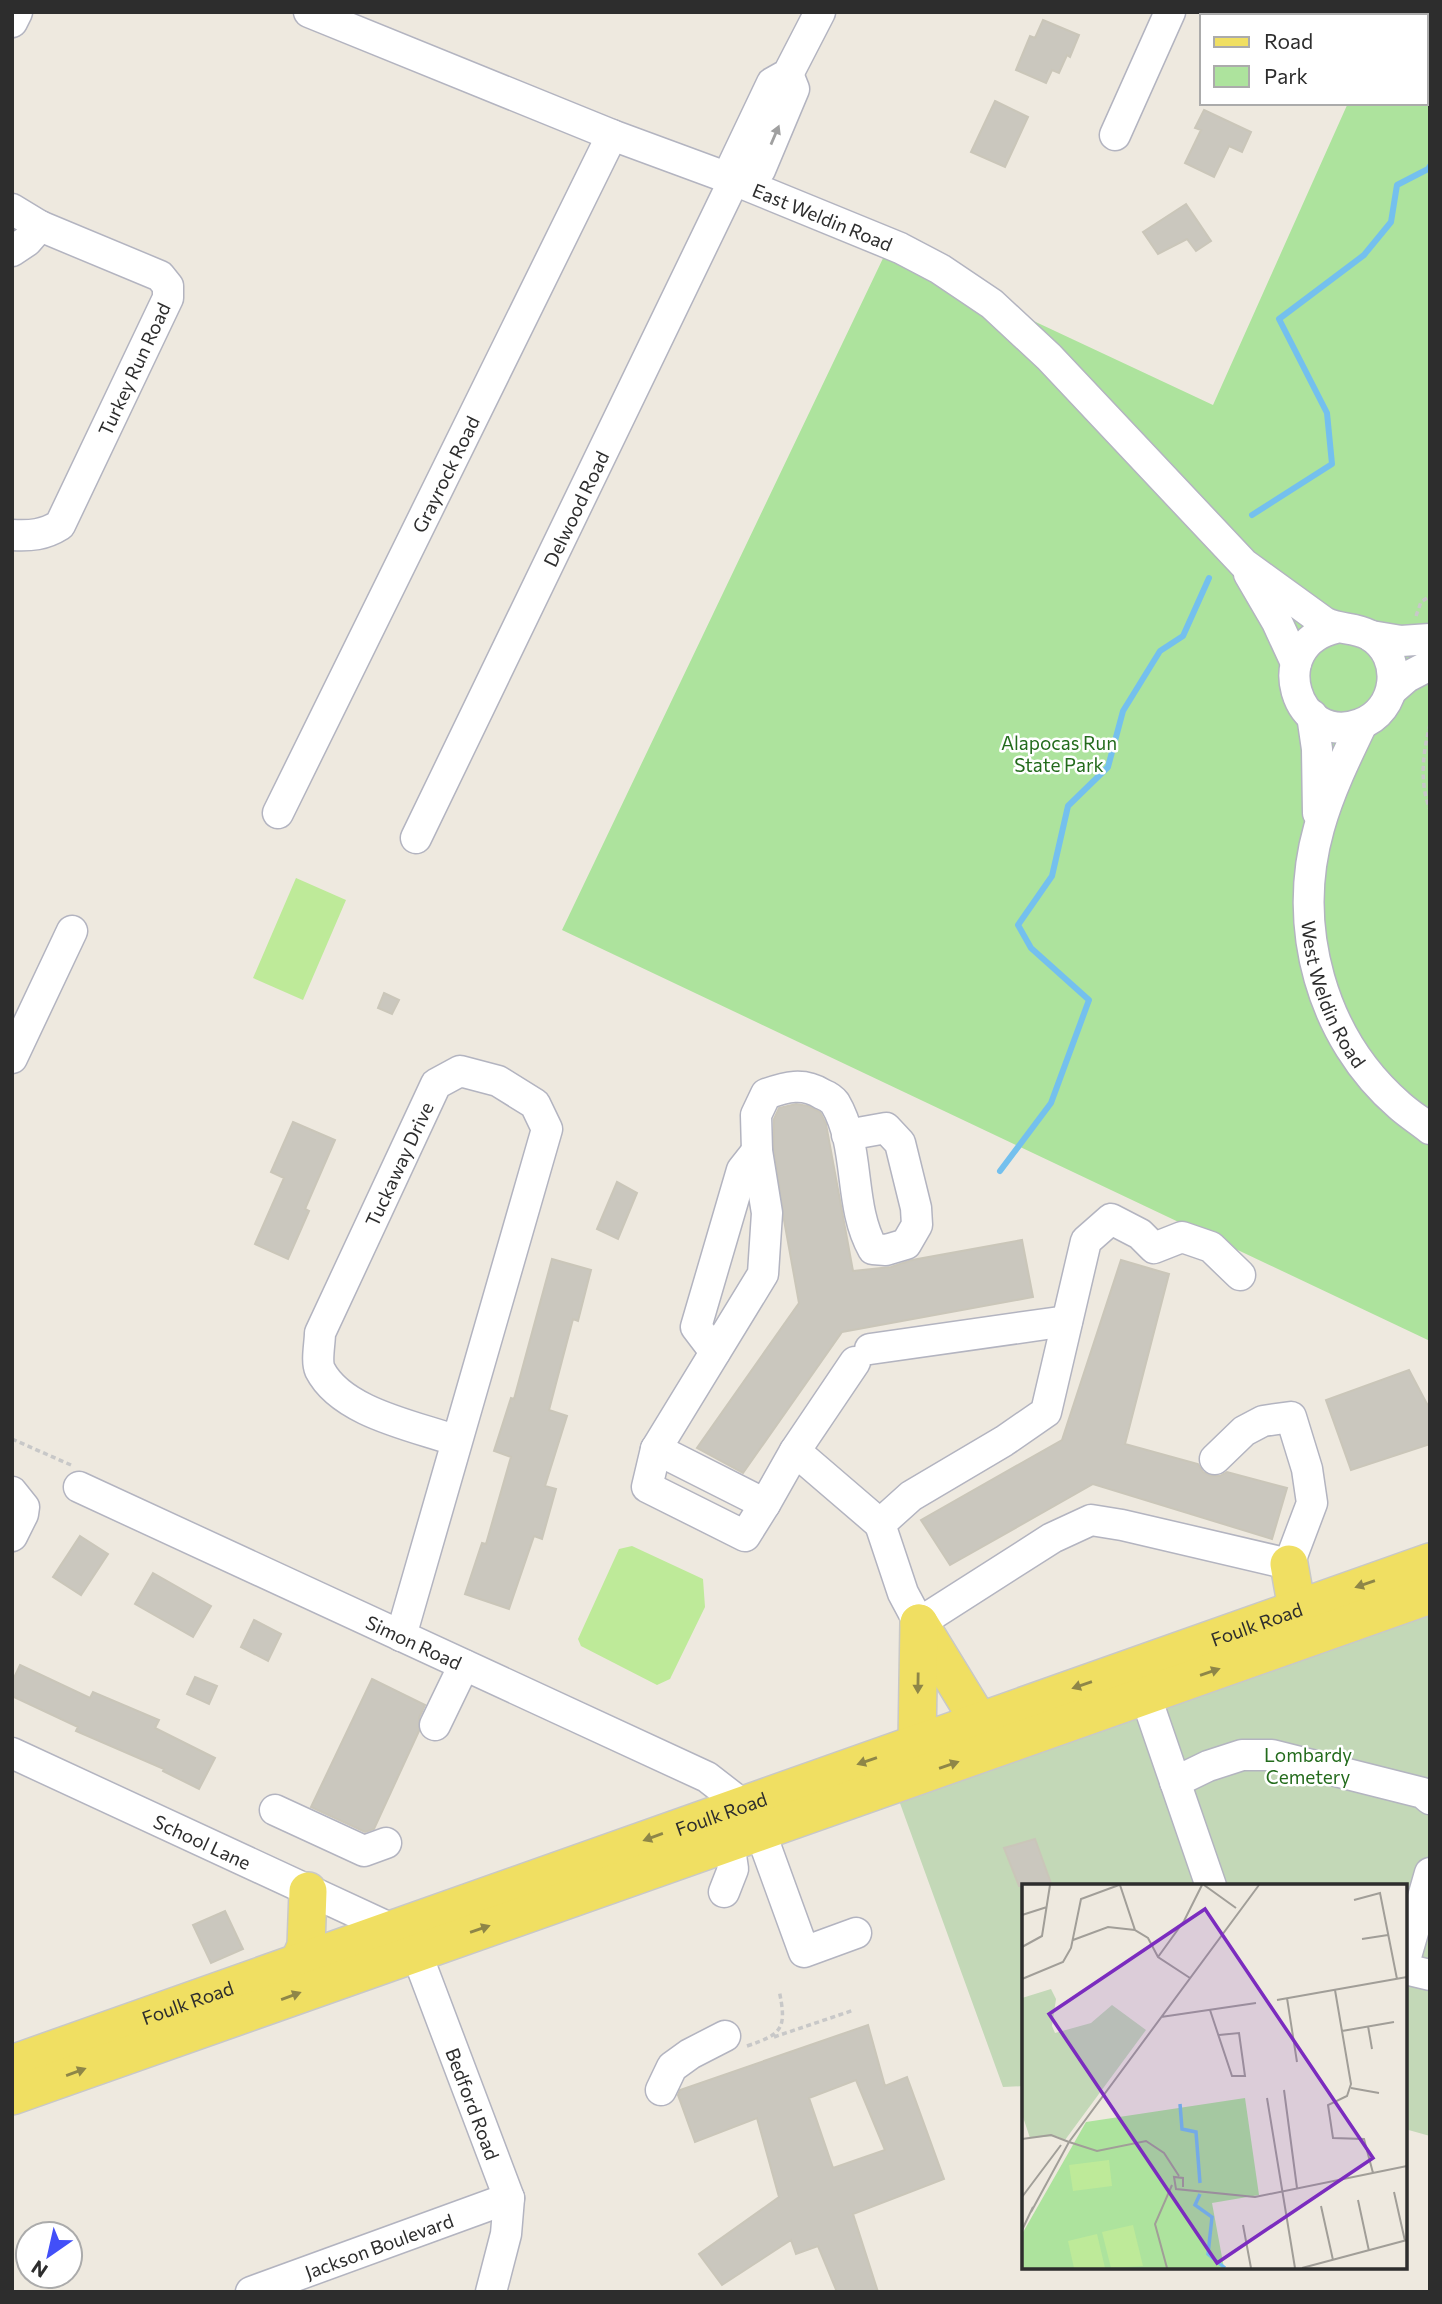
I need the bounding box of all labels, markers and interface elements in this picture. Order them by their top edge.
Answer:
legend [1200,14,1428,105]
text: Road [1264,28,1313,53]
text: Park [1264,63,1308,88]
one-way arrow [770,124,781,145]
street label: East Weldin Road [750,177,896,255]
street label: Turkey Run Road [93,299,175,439]
street label: Grayrock Road [407,412,483,536]
street label: Delwood Road [538,447,613,570]
park label: Alapocas Run State Park [1001,731,1117,776]
street label: West Weldin Road [1298,919,1371,1072]
street label: Tuckaway Drive [360,1098,438,1230]
one-way arrow [1355,1579,1376,1590]
street label: Foulk Road [1207,1597,1305,1650]
street label: Simon Road [362,1610,466,1674]
one-way arrow [1200,1666,1221,1677]
one-way arrow [912,1672,924,1694]
one-way arrow [1071,1680,1092,1691]
park label: Lombardy Cemetery [1264,1743,1352,1788]
one-way arrow [857,1756,878,1767]
one-way arrow [938,1759,959,1770]
street label: Foulk Road [672,1786,770,1840]
street label: School Lane [150,1809,255,1874]
one-way arrow [642,1832,663,1843]
inset map [1022,1884,1407,2269]
one-way arrow [470,1923,491,1934]
street label: Foulk Road [138,1975,236,2029]
one-way arrow [280,1990,301,2001]
street label: Bedford Road [442,2044,505,2163]
one-way arrow [66,2066,87,2077]
street label: Jackson Boulevard [301,2208,456,2283]
north arrow [14,2220,84,2290]
text: N [27,2256,52,2283]

